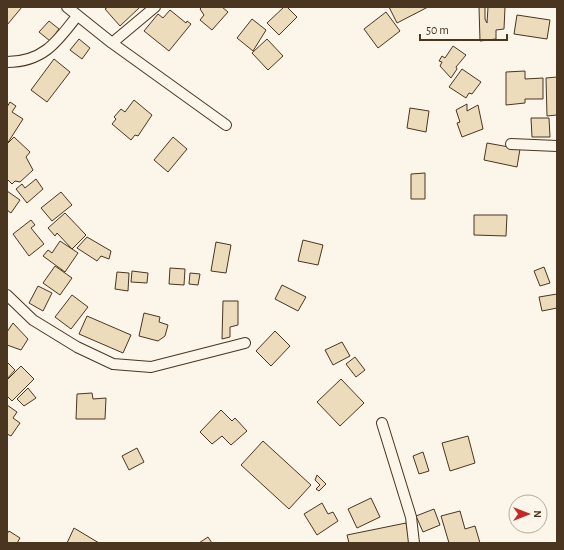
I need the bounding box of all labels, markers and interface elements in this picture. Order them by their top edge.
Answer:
scale bar [420,16,507,42]
text: 50 m [426,24,449,36]
north arrow [508,494,548,534]
text: N [532,510,543,518]

